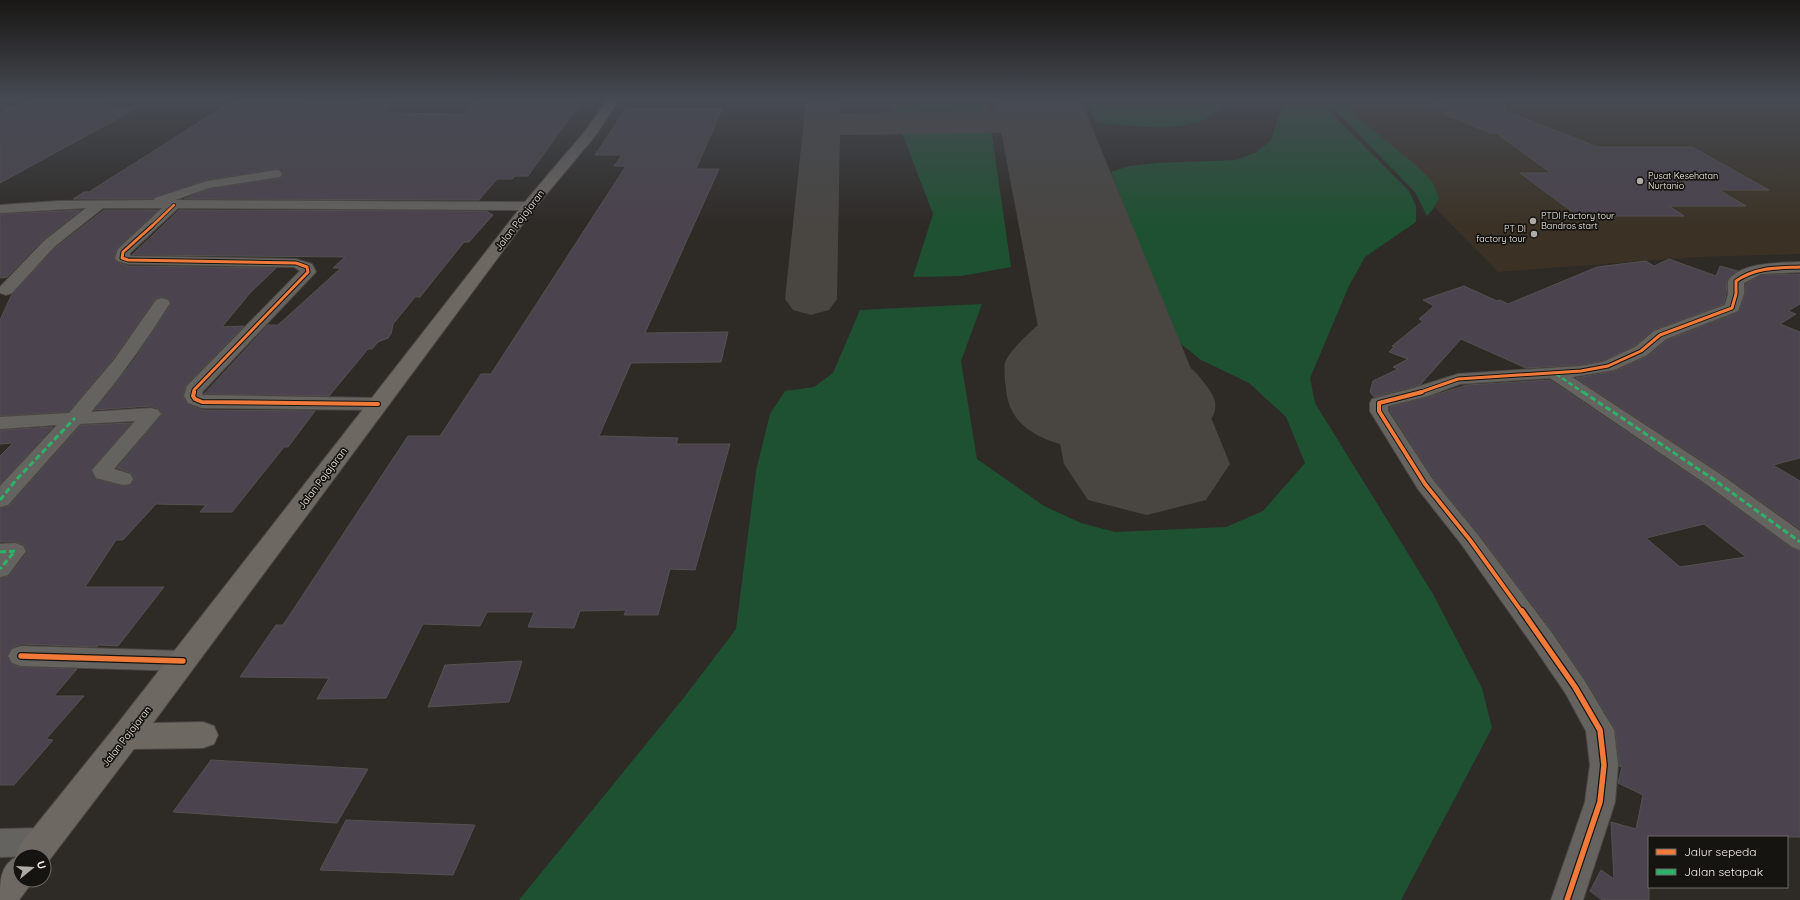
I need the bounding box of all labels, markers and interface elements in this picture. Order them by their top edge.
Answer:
place label: Pusat Kesehatan Nurtanio [1648,170,1718,191]
marker: Pusat Kesehatan Nurtanio [1635,176,1645,186]
street label: Jalan Pajajaran [492,187,547,253]
place label: PTDI Factory tour Bandros start [1541,210,1615,231]
marker: PTDI Factory tour Bandros start [1528,216,1538,226]
place label: PT DI factory tour [1476,223,1527,244]
marker: PT DI factory tour [1529,229,1539,239]
street label: Jalan Pajajaran [295,445,350,512]
street label: Jalan Pajajaran [99,703,154,769]
legend [1648,836,1788,888]
text: Jalur sepeda [1684,844,1757,859]
north arrow [12,848,52,888]
text: U [34,859,49,871]
text: Jalan setapak [1684,864,1763,879]

